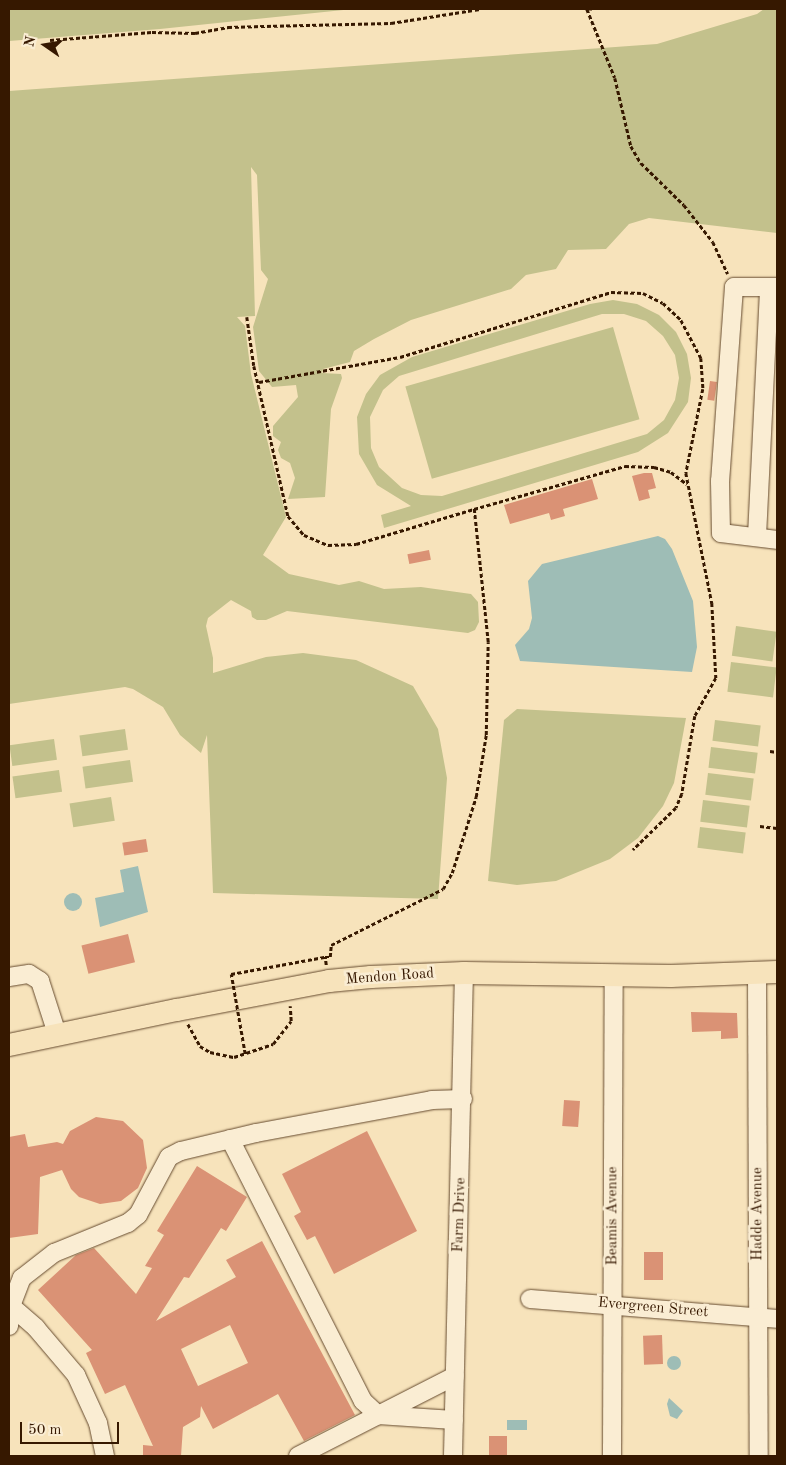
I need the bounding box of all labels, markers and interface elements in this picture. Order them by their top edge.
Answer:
north arrow [20,20,70,70]
text: N [22,35,38,48]
street label: Mendon Road [345,965,435,989]
street label: Beamis Avenue [604,1167,622,1265]
street label: Hadde Avenue [749,1167,767,1261]
street label: Farm Drive [450,1177,470,1253]
street label: Evergreen Street [597,1294,709,1322]
scale bar [22,1412,121,1444]
text: 50 m [28,1423,62,1438]

